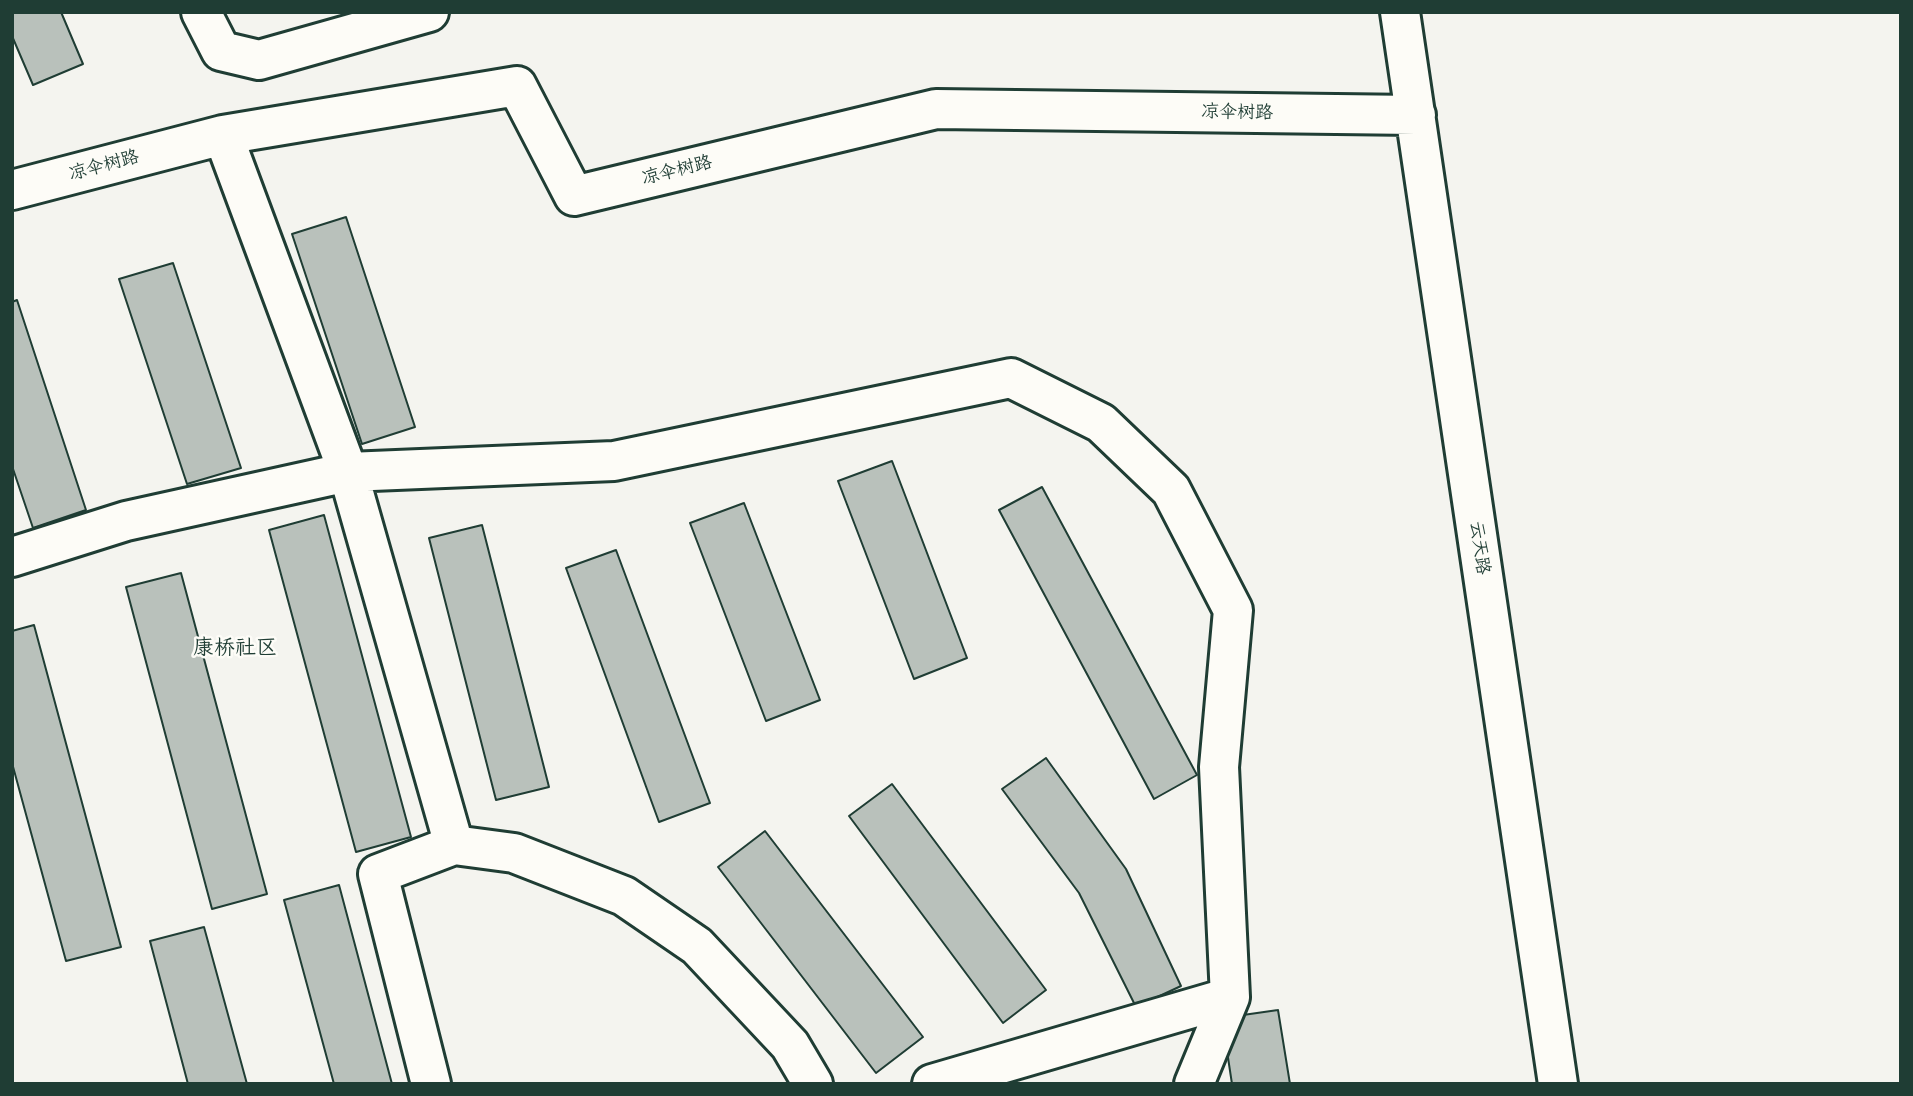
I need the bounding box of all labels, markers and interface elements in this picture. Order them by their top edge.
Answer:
street label: 凉伞树路 [1201,102,1273,124]
street label: 凉伞树路 [66,146,142,186]
street label: 凉伞树路 [639,152,715,190]
street label: 云天路 [1465,520,1493,576]
district label: 康桥社区 [193,636,277,662]

